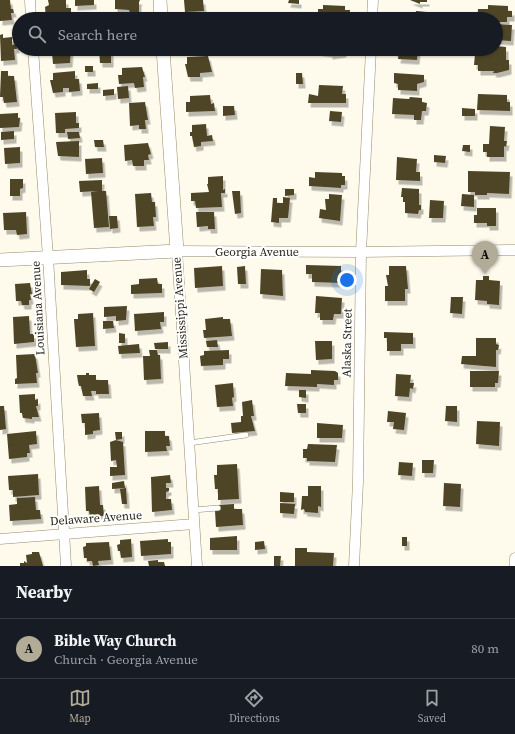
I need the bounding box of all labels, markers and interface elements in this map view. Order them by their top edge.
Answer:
search box [12,12,503,56]
icon: search [26,23,48,45]
text: Search here [58,24,137,45]
pin: A [472,241,498,274]
street label: Georgia Avenue [215,244,299,260]
street label: Mississippi Avenue [168,257,192,359]
street label: Louisiana Avenue [28,260,48,356]
your location [337,270,357,290]
street label: Alaska Street [338,308,356,378]
street label: Delaware Avenue [49,507,143,529]
text: Nearby [16,580,72,604]
text: Bible Way Church [54,630,176,651]
text: A [25,640,33,657]
text: 80 m [471,640,499,657]
text: Church · Georgia Avenue [54,651,198,668]
tab: Map [69,687,91,726]
tab: Directions [229,687,280,726]
tab: Saved [418,687,446,726]

